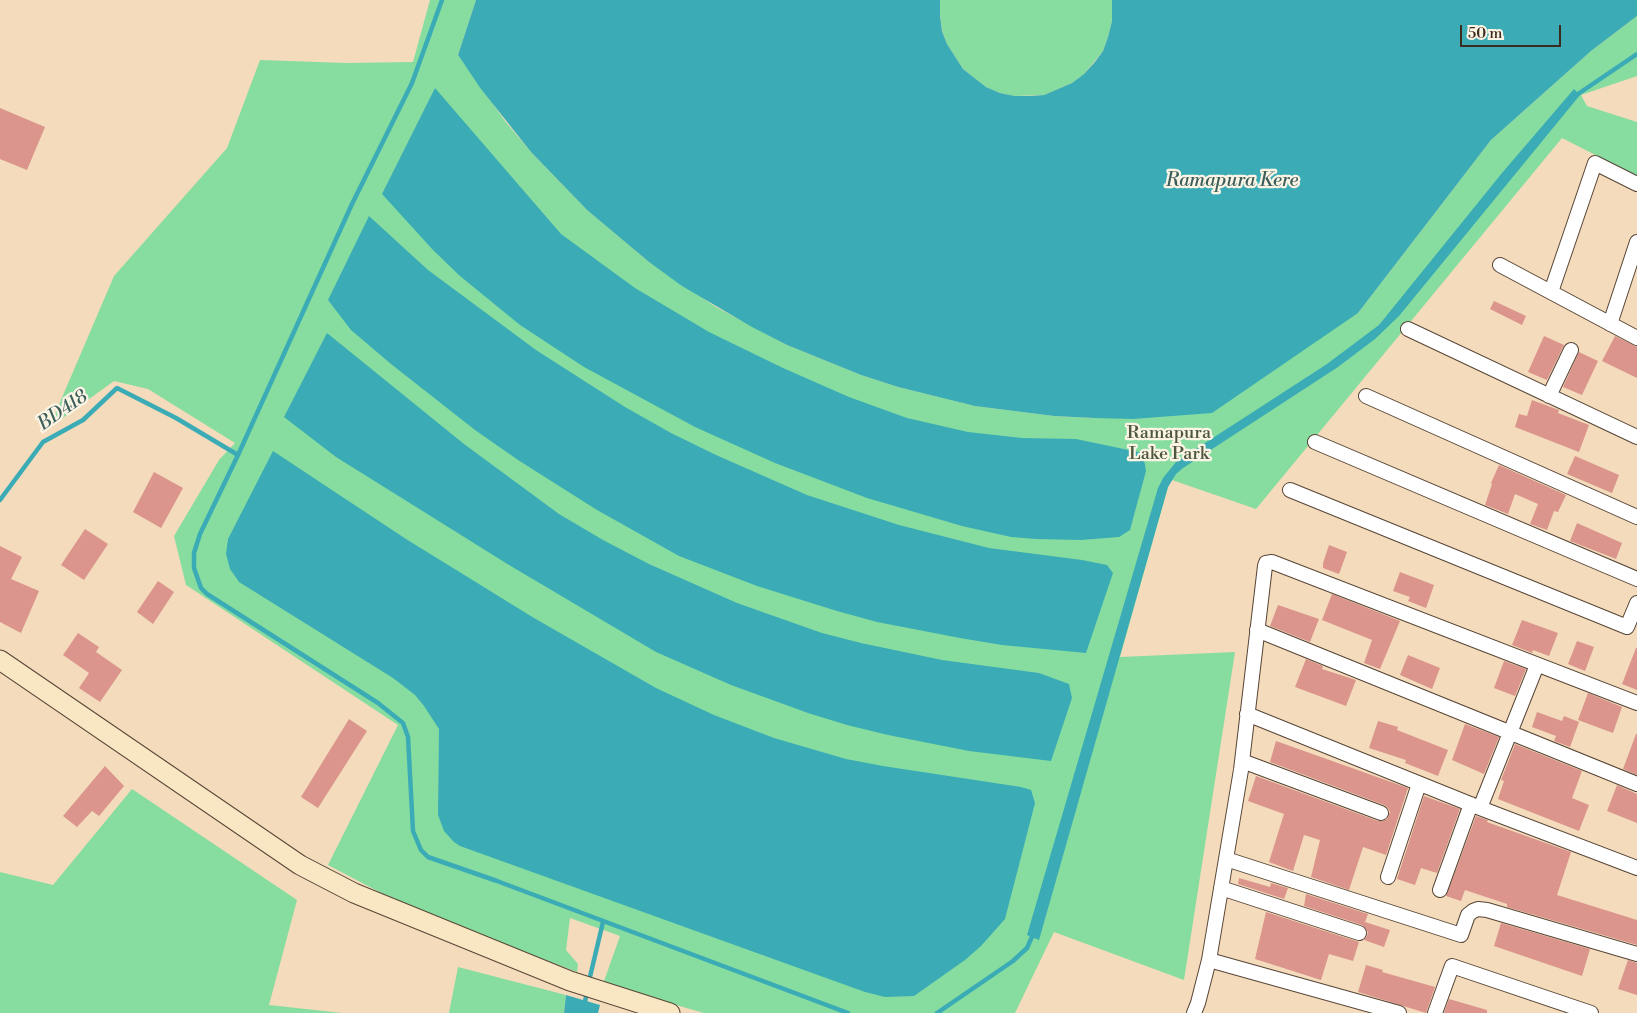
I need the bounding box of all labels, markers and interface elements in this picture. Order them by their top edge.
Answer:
scale bar [1462,15,1563,47]
text: 50 m [1468,24,1502,43]
water label: Ramapura Kere [1166,170,1298,192]
water label: BD418 [34,386,92,436]
park label: Ramapura Lake Park [1127,423,1211,466]

